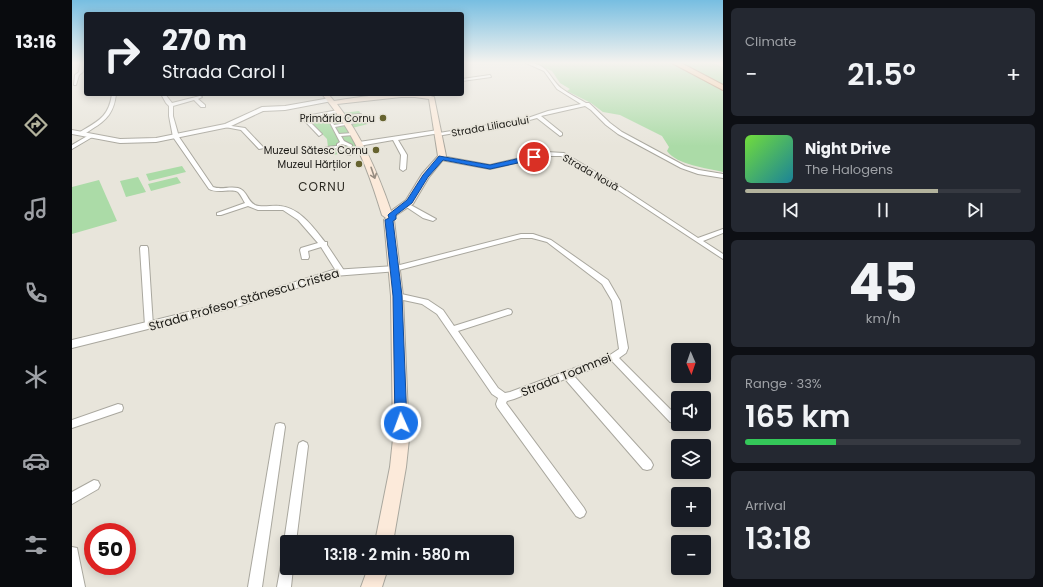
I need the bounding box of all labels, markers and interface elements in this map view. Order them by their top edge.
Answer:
text: 270 m [162,21,247,60]
icon: right [96,28,148,80]
text: 13:16 [15,29,57,54]
text: Climate [745,32,796,51]
text: 21.5° [847,53,916,96]
text: Strada Carol I [162,59,285,84]
text: − [745,59,757,90]
text: + [1006,59,1021,90]
icon: directions [22,111,50,139]
place label: Primăria Cornu [300,111,375,126]
street label: Strada Liliacului [450,112,530,141]
marker: Primăria Cornu [378,113,388,123]
text: Night Drive [805,138,891,159]
pin [517,140,551,174]
place label: Muzeul Sătesc Cornu [264,143,368,158]
marker: Muzeul Sătesc Cornu [371,145,381,155]
icon: arrive [523,146,545,168]
street label: Strada Nouă [560,150,622,195]
place label: Muzeul Hărților [278,157,351,172]
marker: Muzeul Hărților [354,159,364,169]
text: The Halogens [805,160,893,179]
one-way arrow [369,166,377,178]
district label: CORNU [298,178,346,195]
icon: music [22,195,50,223]
icon: previous [780,199,802,221]
icon: pause [872,199,894,221]
icon: next [964,199,986,221]
text: 45 [848,246,918,319]
street label: Strada Profesor Stănescu Cristea [147,264,341,335]
icon: phone [22,279,50,307]
text: km/h [866,309,900,328]
north arrow [671,343,711,383]
map controls [671,343,711,575]
street label: Strada Toamnei [518,349,614,400]
icon: climate [22,363,50,391]
text: Range · 33% [745,374,822,393]
button: sound [671,391,711,431]
text: 165 km [745,395,850,438]
position arrow [380,402,422,444]
button: layers [671,439,711,479]
icon: car [22,447,50,475]
button: + [671,487,711,527]
text: Arrival [745,496,786,515]
text: 13:18 [745,517,812,560]
speed limit sign: 50 [84,523,136,575]
icon: filters [22,531,50,559]
button: − [671,535,711,575]
text: 13:18 · 2 min · 580 m [324,544,470,565]

